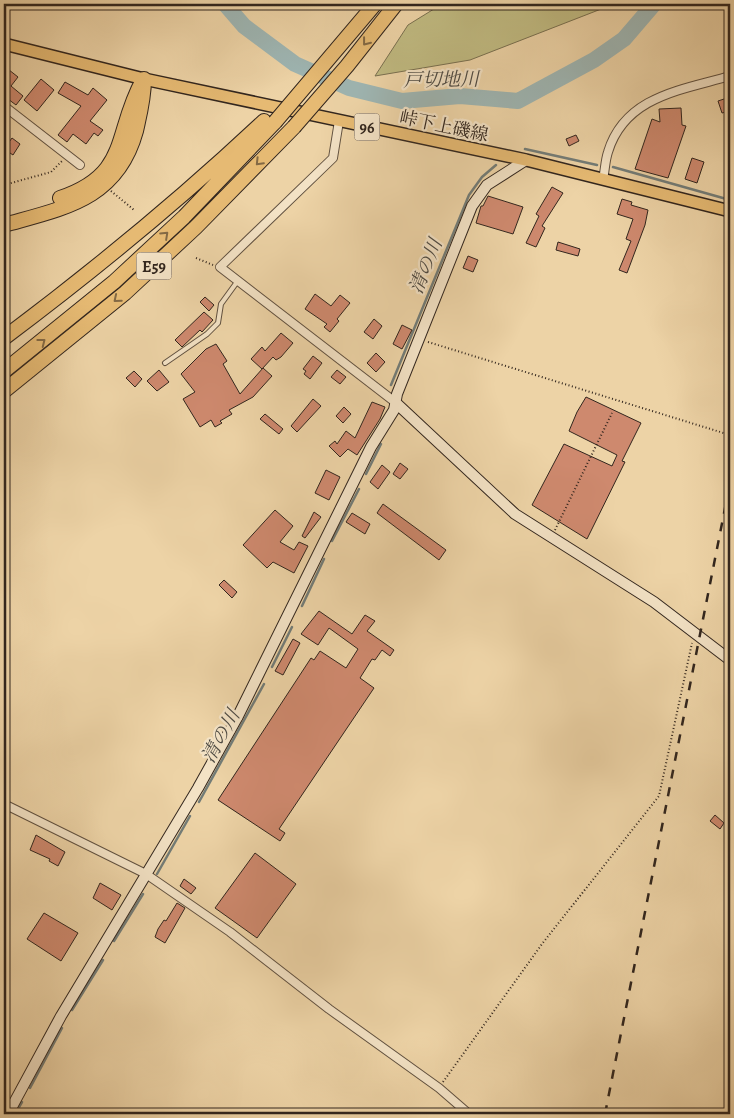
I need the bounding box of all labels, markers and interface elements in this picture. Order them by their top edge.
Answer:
one-way arrow [363,36,372,46]
water label: 戸切地川 [403,66,481,94]
street label: 峠下上磯線 [397,105,491,147]
road number: 96 [354,114,380,140]
one-way arrow [256,157,265,166]
one-way arrow [159,232,168,241]
water label: 清の川 [403,233,449,298]
road number: E59 [136,252,172,280]
one-way arrow [114,294,123,303]
one-way arrow [36,339,45,347]
water label: 清の川 [196,704,247,768]

